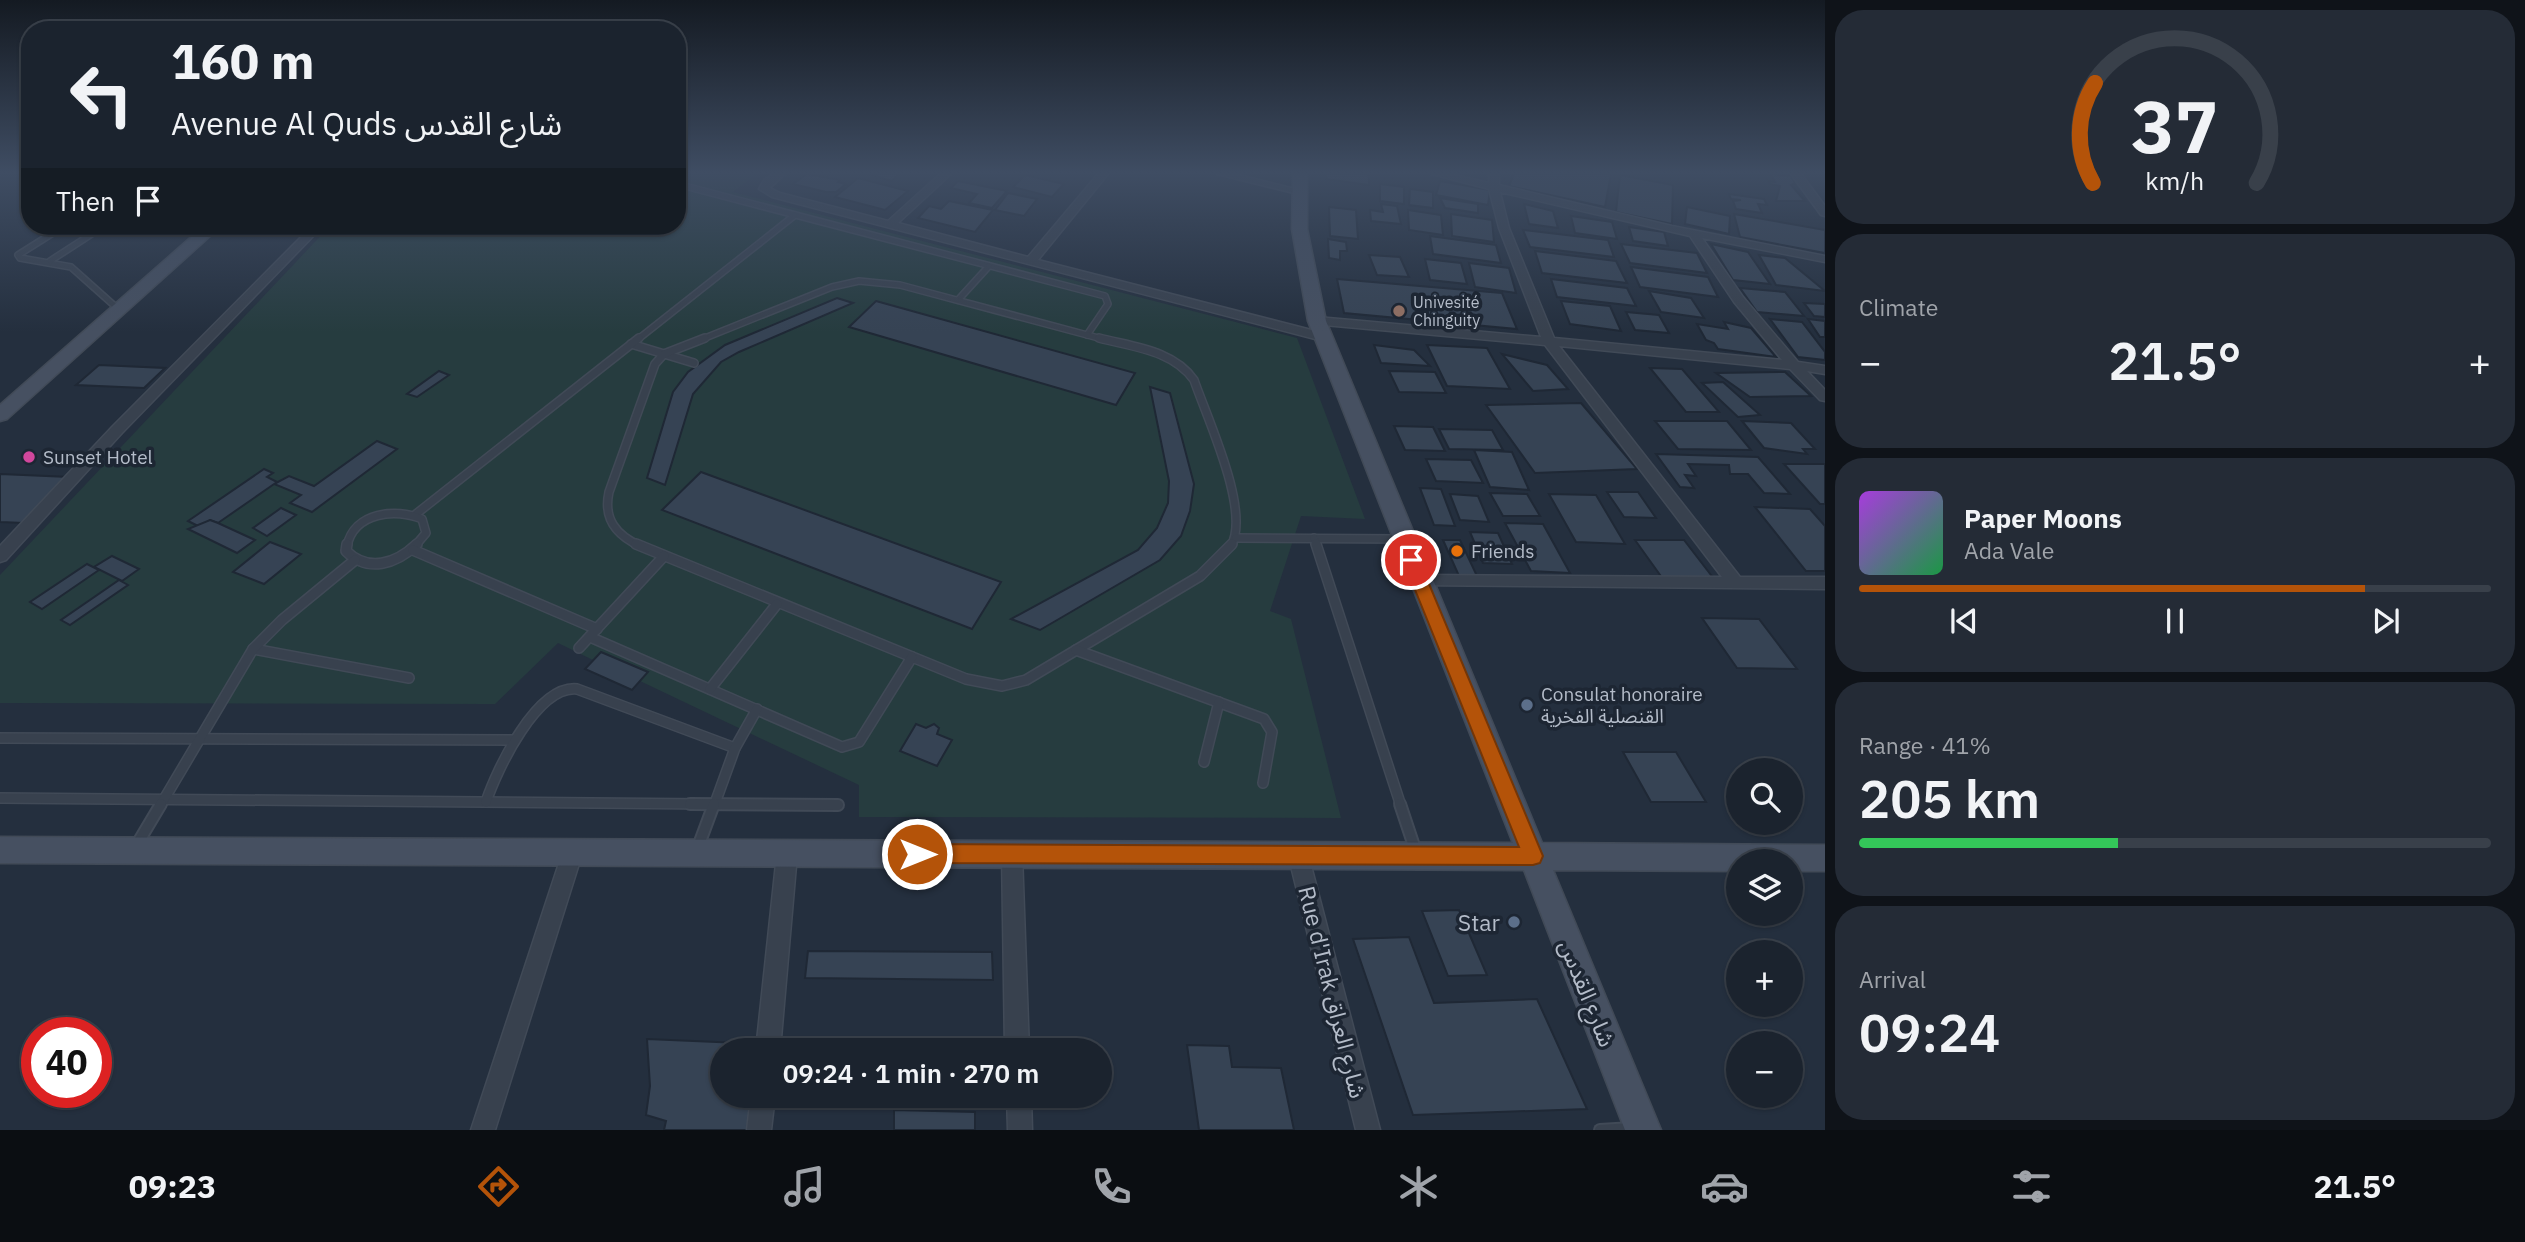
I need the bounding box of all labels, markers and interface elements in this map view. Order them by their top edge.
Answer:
text: 160 m [171,29,315,92]
icon: left [56,49,147,140]
text: 37 [2131,78,2219,173]
text: Avenue Al Quds شارع القدس [171,102,562,144]
text: km/h [2146,164,2204,197]
icon: arrive [129,182,167,220]
text: Then [56,184,115,218]
place label: Univesité Chinguity [1413,292,1480,330]
text: Climate [1859,292,1938,322]
marker: Univesité Chinguity [1391,303,1407,319]
text: 21.5° [2108,327,2242,394]
text: − [1859,337,1882,386]
text: + [2468,337,2491,386]
place label: Sunset Hotel [43,445,153,469]
marker: Sunset Hotel [21,449,37,465]
text: Paper Moons [1964,501,2122,535]
pin [1381,530,1441,590]
text: Ada Vale [1964,535,2054,565]
place label: Friends [1471,539,1534,563]
icon: arrive [1392,541,1430,579]
marker: Friends [1449,543,1465,559]
icon: previous [1945,602,1983,640]
icon: pause [2156,602,2194,640]
icon: next [2367,602,2405,640]
place label: Consulat honoraire القنصلية الفخرية [1541,682,1703,728]
marker: Consulat honoraire القنصلية الفخرية [1519,697,1535,713]
text: Range · 41% [1859,730,1991,760]
map controls [1726,758,1803,1108]
button: search [1726,758,1803,835]
text: 205 km [1859,765,2040,832]
position arrow [880,817,954,891]
button: layers [1726,849,1803,926]
street label: Rue d'Irak شارع العراق [1289,883,1374,1102]
place label: Star [1458,907,1501,937]
marker: Star [1506,914,1522,930]
street label: شارع القدس [1550,935,1623,1052]
button: + [1726,940,1803,1017]
text: Arrival [1859,964,1926,994]
text: 09:24 [1859,999,2000,1066]
speed limit sign: 40 [21,1017,112,1108]
button: − [1726,1031,1803,1108]
text: 09:24 · 1 min · 270 m [783,1056,1039,1090]
icon: directions [474,1162,523,1211]
icon: music [780,1162,829,1211]
icon: phone [1087,1162,1136,1211]
icon: climate [1394,1162,1443,1211]
icon: car [1700,1162,1749,1211]
icon: filters [2007,1162,2056,1211]
text: 09:23 [129,1165,216,1207]
text: 21.5° [2314,1165,2396,1207]

